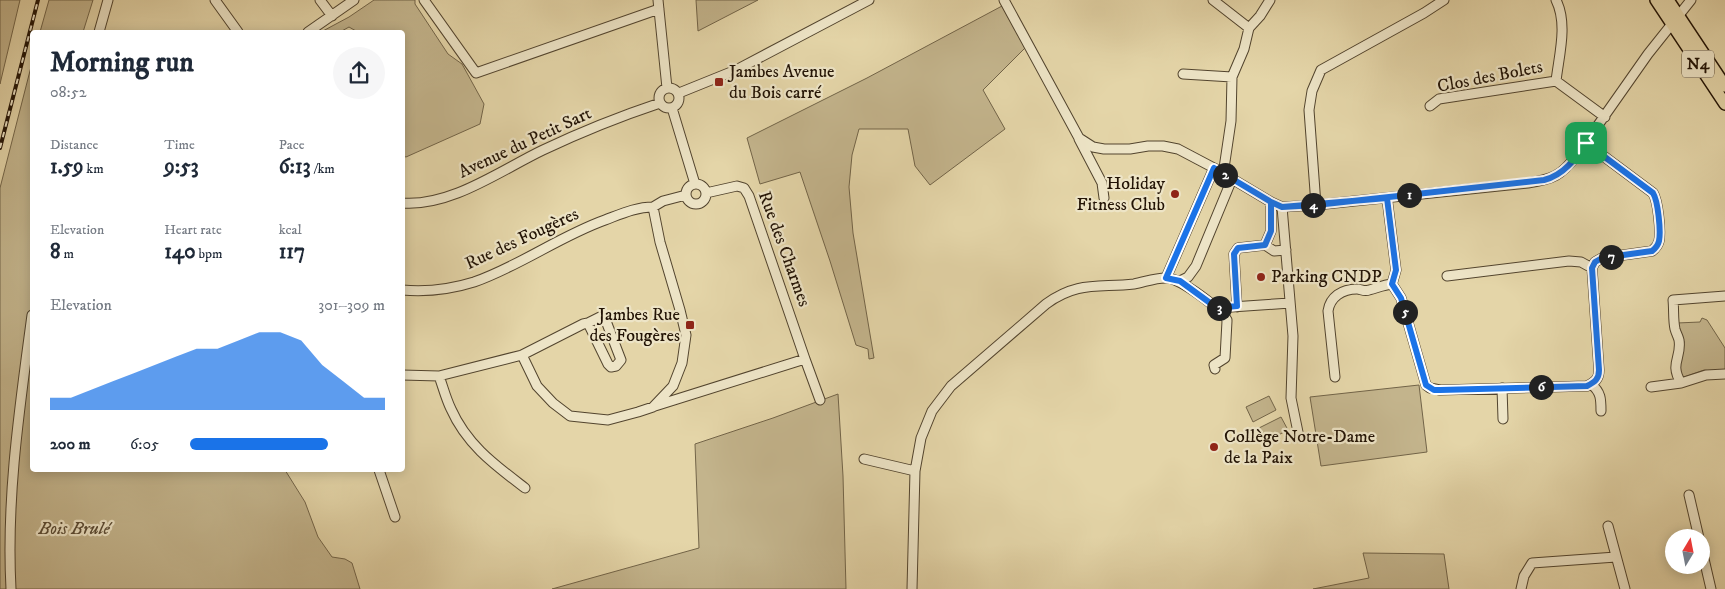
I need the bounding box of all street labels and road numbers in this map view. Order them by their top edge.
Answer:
road number: N4 [1682,51,1714,78]
street label: Clos des Bolets [1435,56,1545,98]
street label: Avenue du Petit Sart [455,102,595,183]
street label: Rue des Charmes [753,188,815,310]
street label: Rue des Fougères [462,203,582,275]

